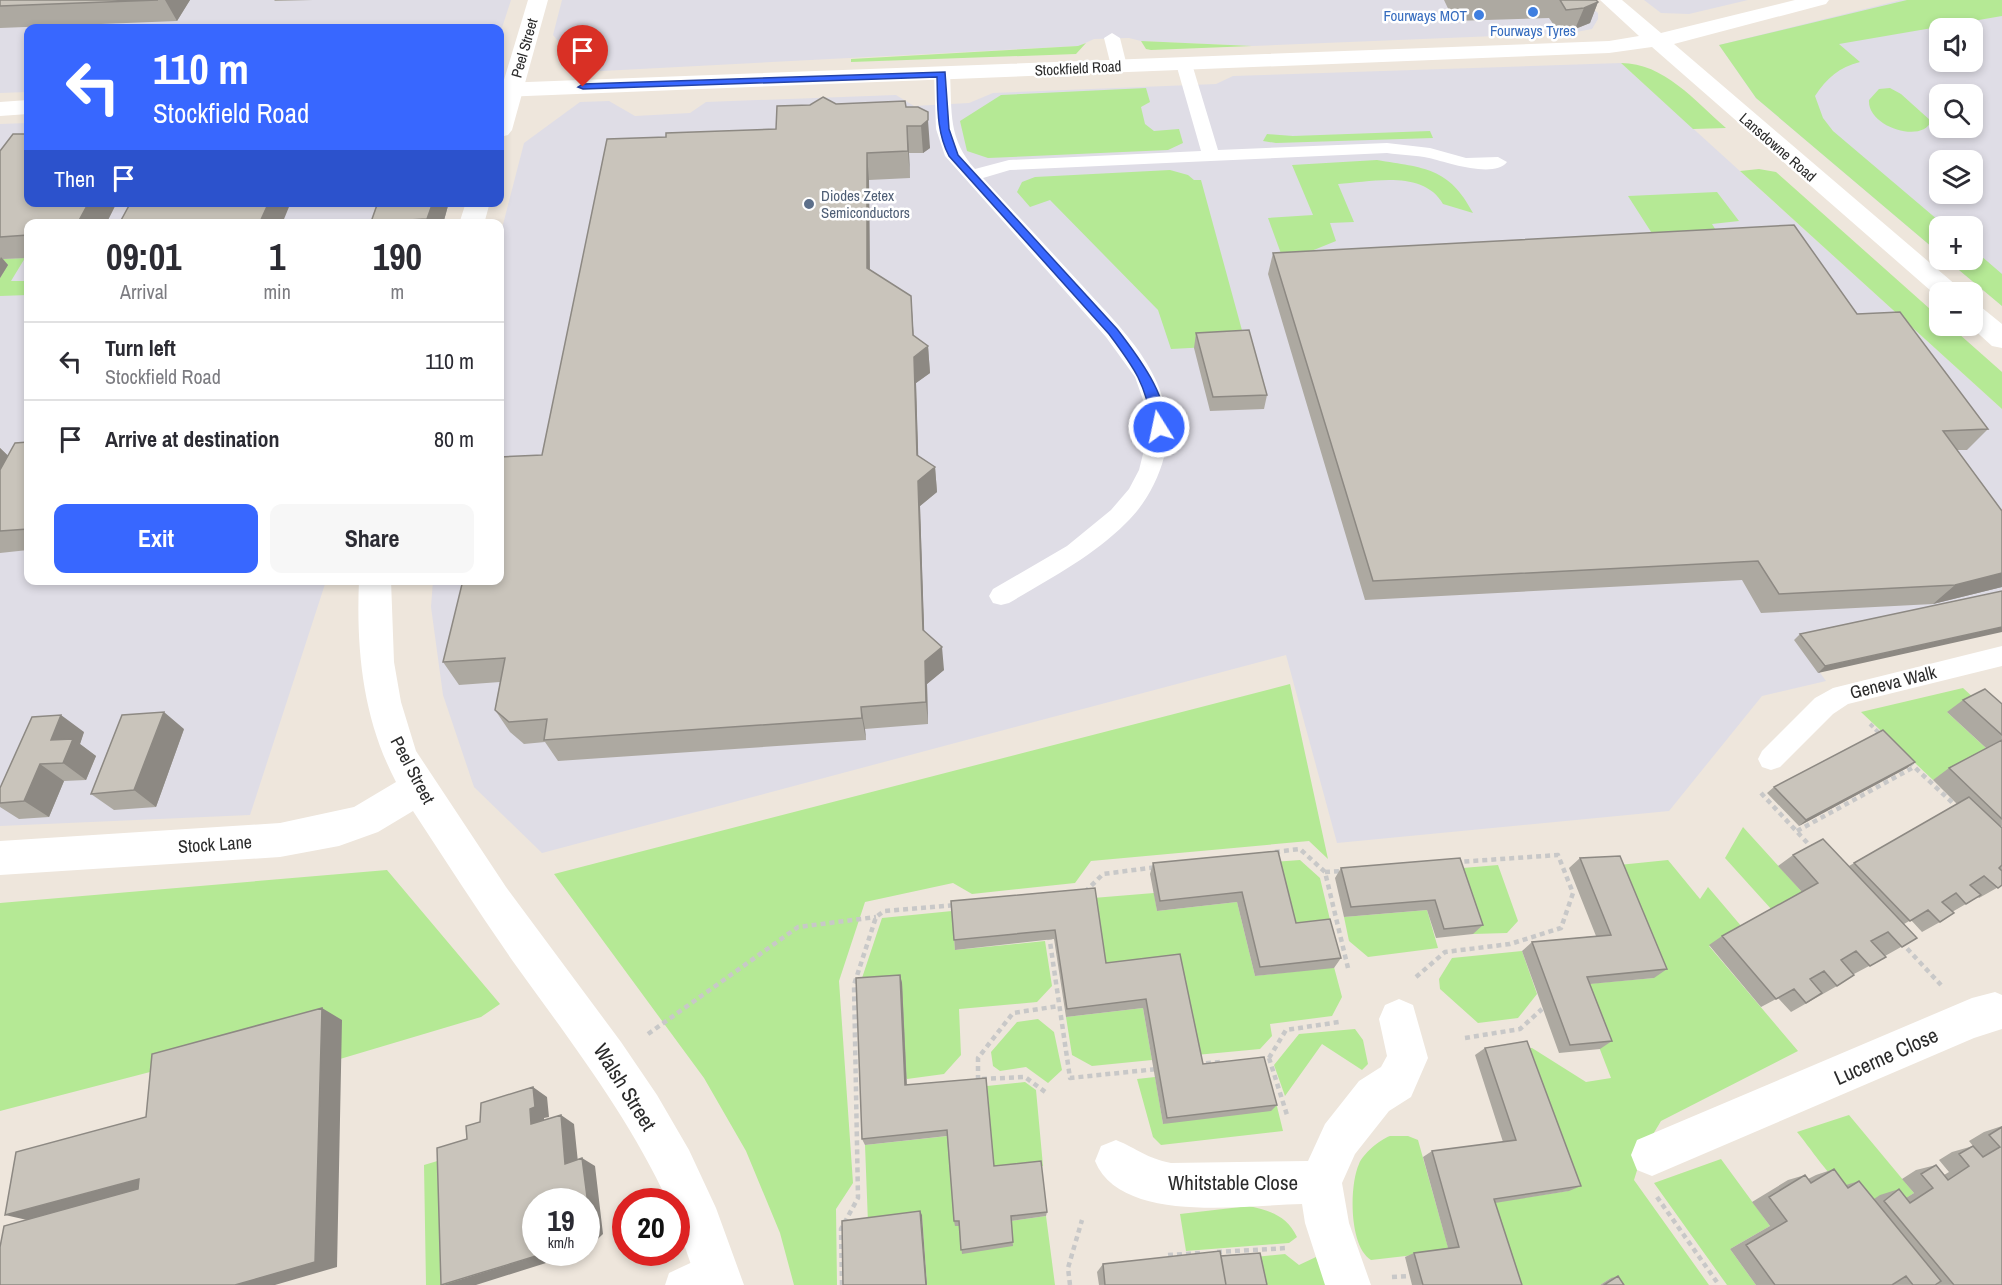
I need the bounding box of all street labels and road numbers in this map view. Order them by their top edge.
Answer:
street label: Peel Street [506,15,543,80]
street label: Stockfield Road [1034,55,1122,81]
street label: Lansdowne Road [1735,108,1821,186]
street label: Geneva Walk [1847,659,1939,705]
street label: Peel Street [385,732,441,808]
street label: Stock Lane [177,829,253,859]
street label: Lucerne Close [1829,1020,1943,1092]
street label: Walsh Street [587,1038,663,1136]
street label: Whitstable Close [1168,1168,1298,1197]

